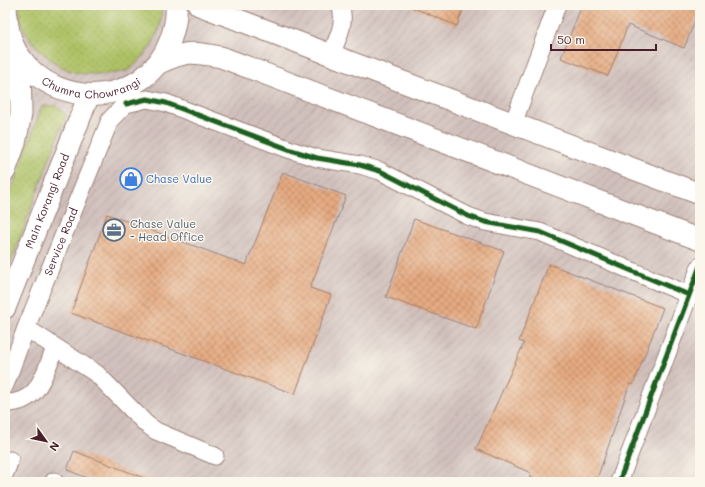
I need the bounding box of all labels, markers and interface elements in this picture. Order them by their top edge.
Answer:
scale bar [551,26,656,52]
text: 50 m [557,31,585,47]
street label: Chumra Chowrangi [40,70,142,84]
text: Chumra Chowrangi [39,73,143,101]
street label: Main Korangi Road [21,151,72,251]
shop icon: Chase Value [118,166,144,192]
place label: Chase Value [146,171,212,186]
street label: Service Road [40,205,81,278]
place label: Chase Value - Head Office [130,216,204,244]
office icon: Chase Value - Head Office [101,217,127,243]
north arrow [26,421,66,461]
text: N [46,439,63,454]

